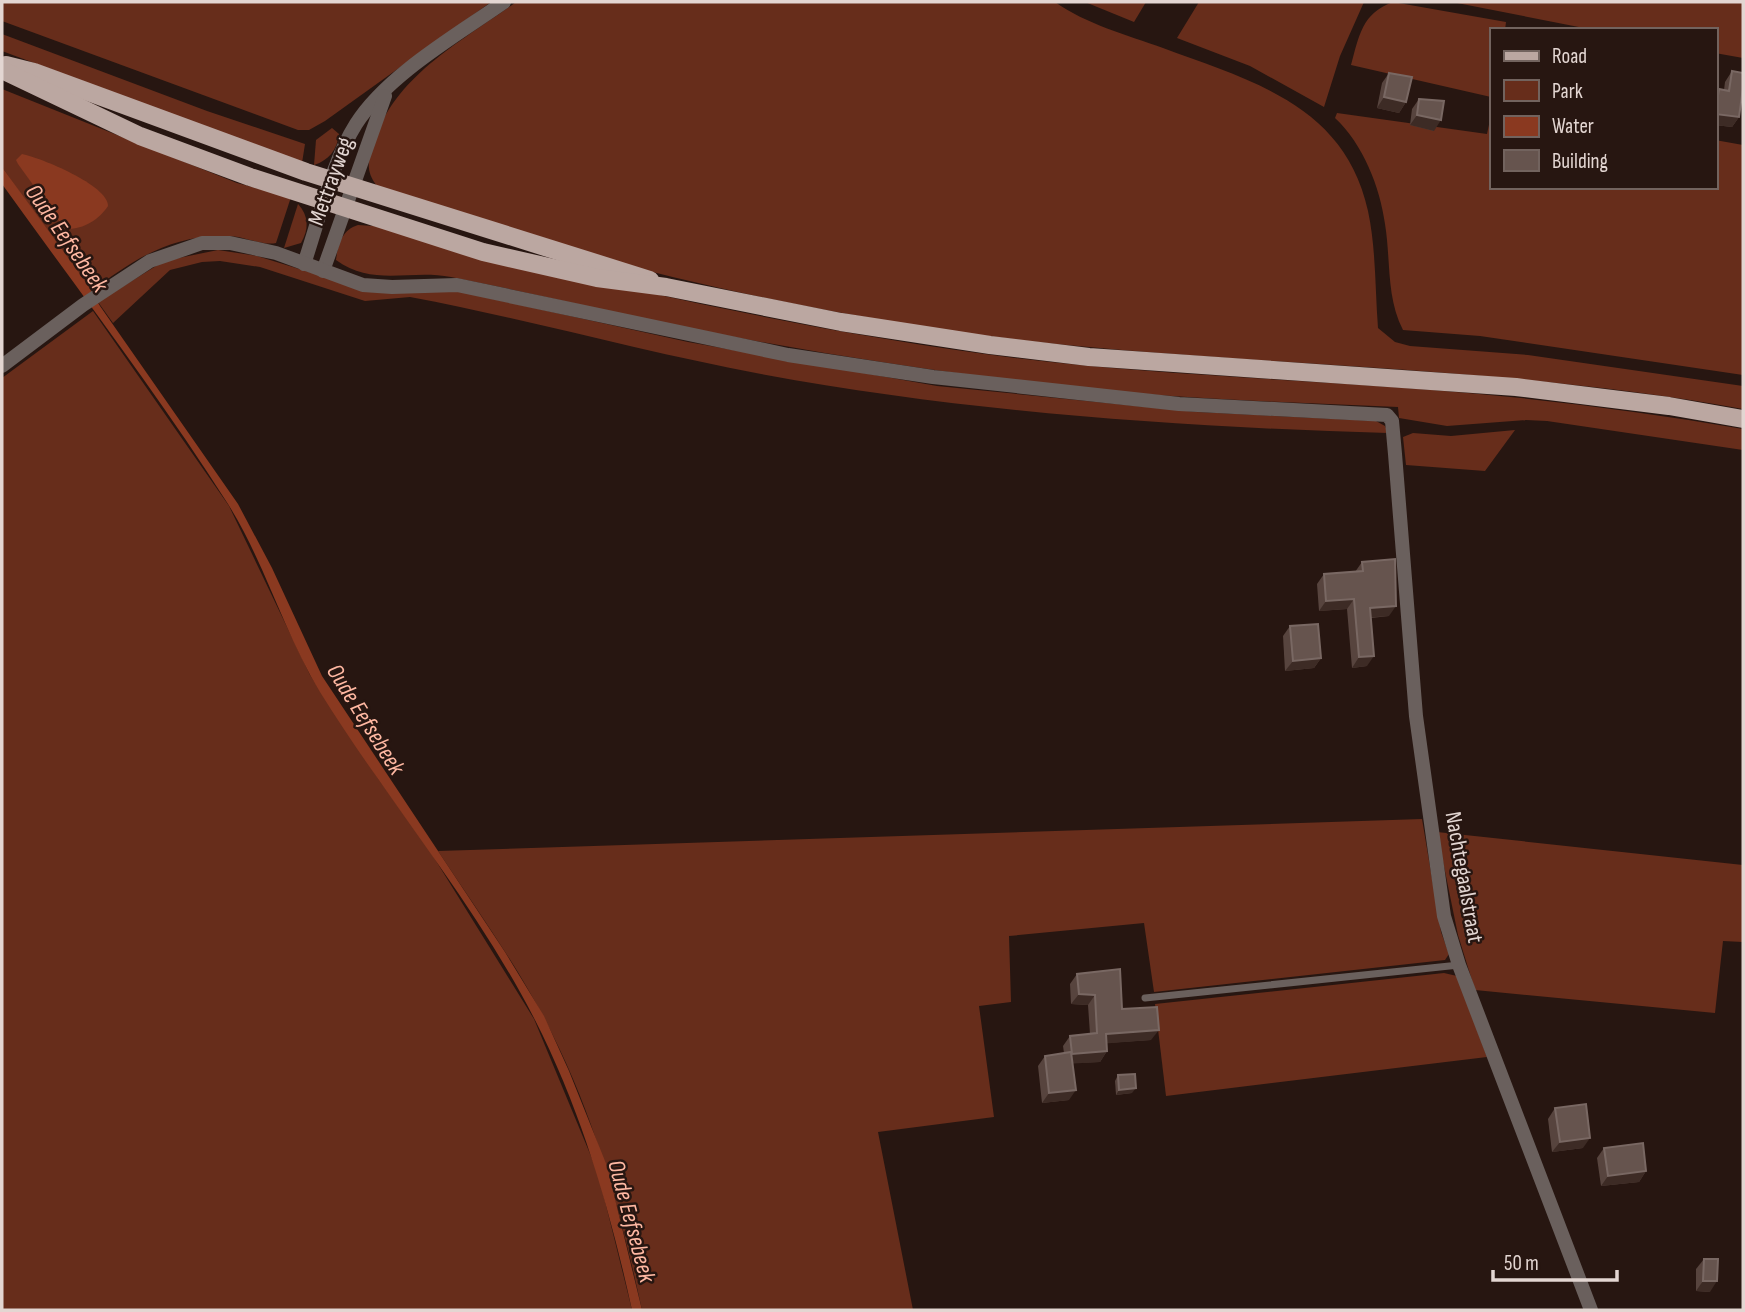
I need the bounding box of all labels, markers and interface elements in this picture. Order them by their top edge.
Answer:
legend [1490,28,1717,189]
text: Road [1552,44,1587,69]
text: Park [1552,79,1583,104]
text: Water [1552,114,1594,139]
street label: Mettrayweg [302,133,360,229]
text: Building [1552,149,1608,174]
water label: Oude Eefsebeek [19,179,115,299]
water label: Oude Eefsebeek [320,658,412,781]
street label: Nachtegaalstraat [1439,809,1489,945]
water label: Oude Eefsebeek [601,1157,662,1286]
scale bar [1493,1238,1617,1282]
text: 50 m [1504,1251,1539,1276]

